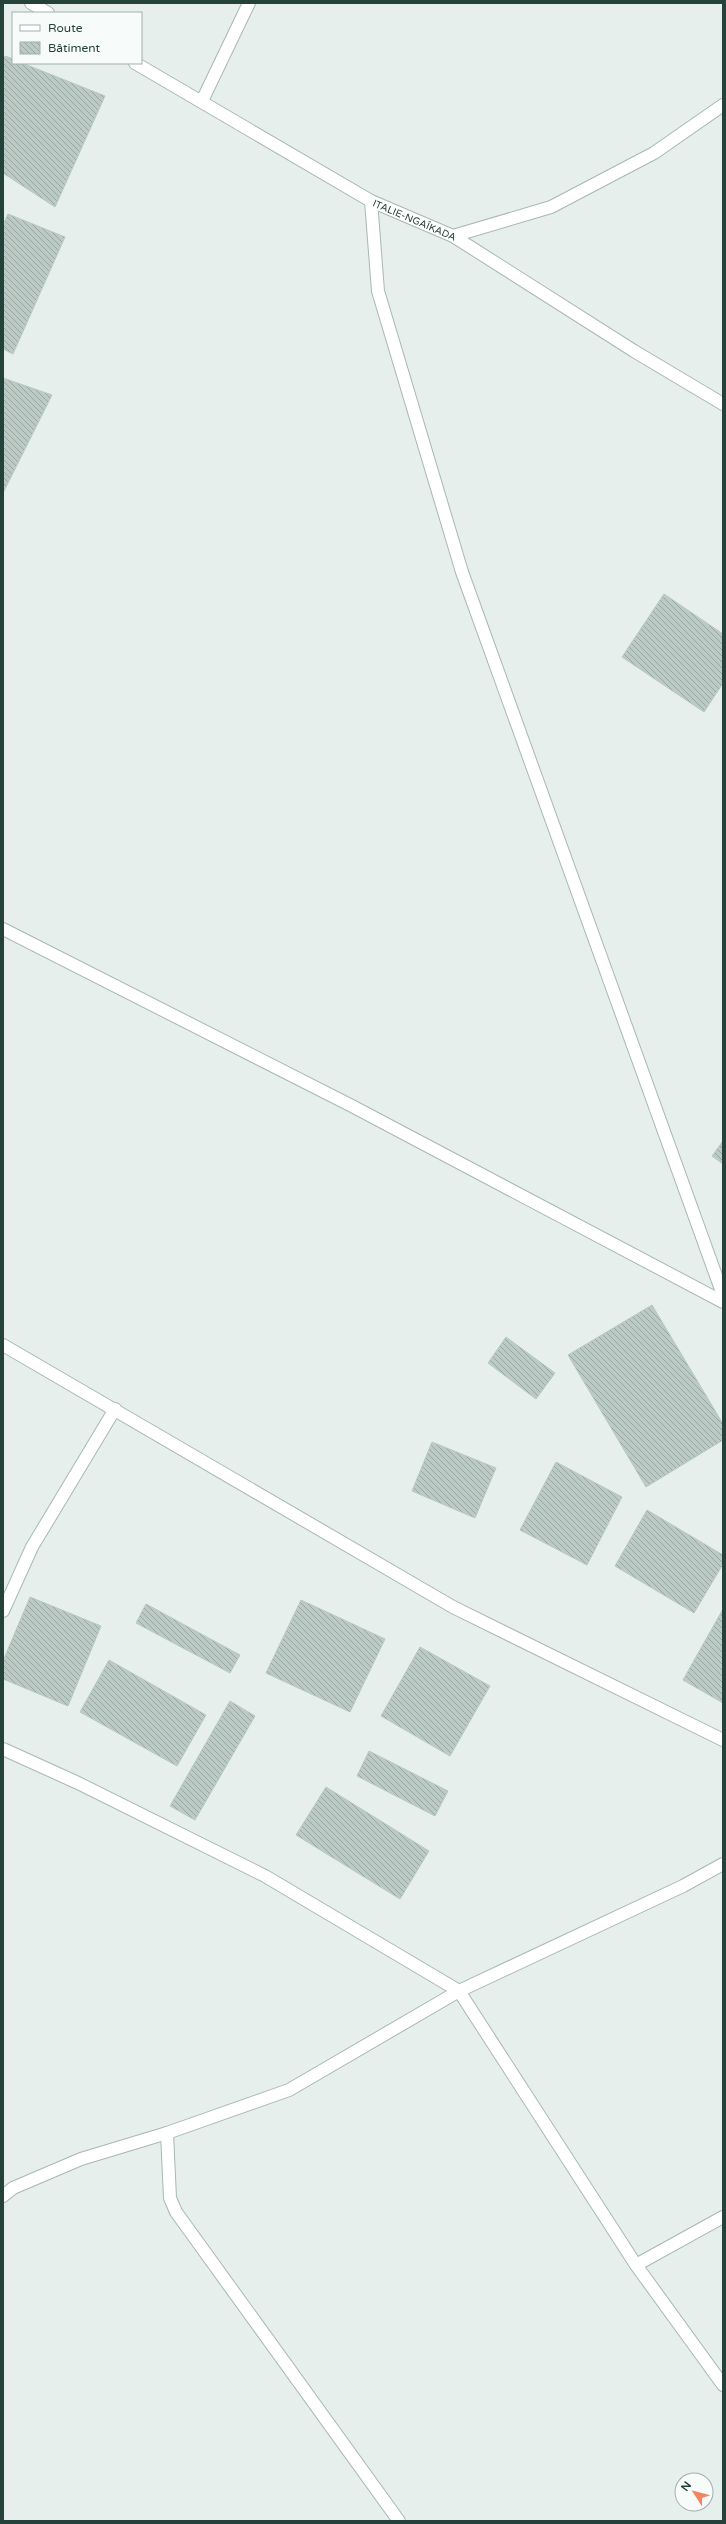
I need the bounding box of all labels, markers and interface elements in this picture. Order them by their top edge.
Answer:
legend [12,12,142,64]
text: Route [48,21,83,35]
text: Bâtiment [48,41,100,55]
street label: ITALIE-NGAÎKADA [371,197,458,244]
north arrow [674,2472,714,2512]
text: N [678,2479,694,2494]

